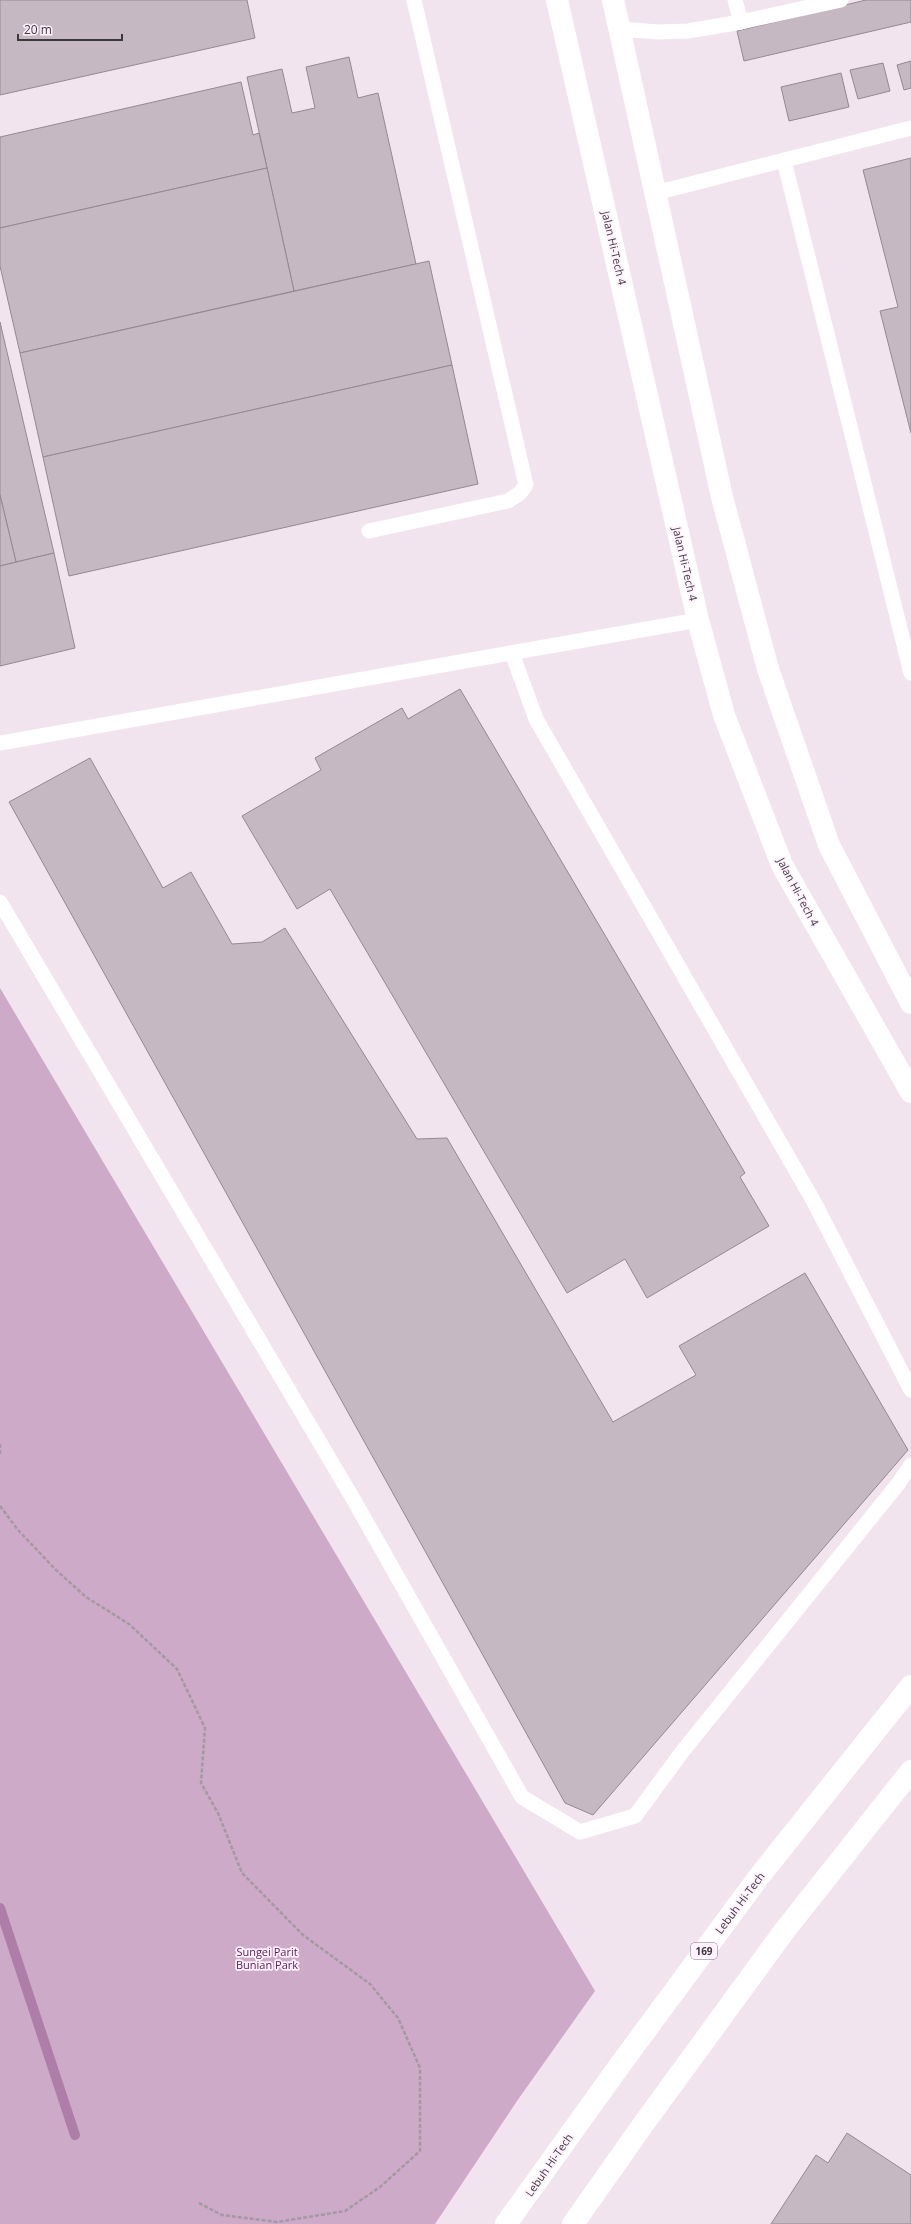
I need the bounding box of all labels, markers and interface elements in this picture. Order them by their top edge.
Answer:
scale bar [18,16,122,42]
text: 20 m [24,21,52,38]
street label: Jalan Hi-Tech 4 [598,208,630,287]
street label: Jalan Hi-Tech 4 [669,524,701,603]
street label: Jalan Hi-Tech 4 [774,854,823,929]
street label: Lebuh Hi-Tech [711,1869,768,1937]
road number: 169 [691,1943,717,1959]
park label: Sungei Parit Bunian Park [236,1944,298,1972]
street label: Lebuh Hi-Tech [521,2130,576,2199]

